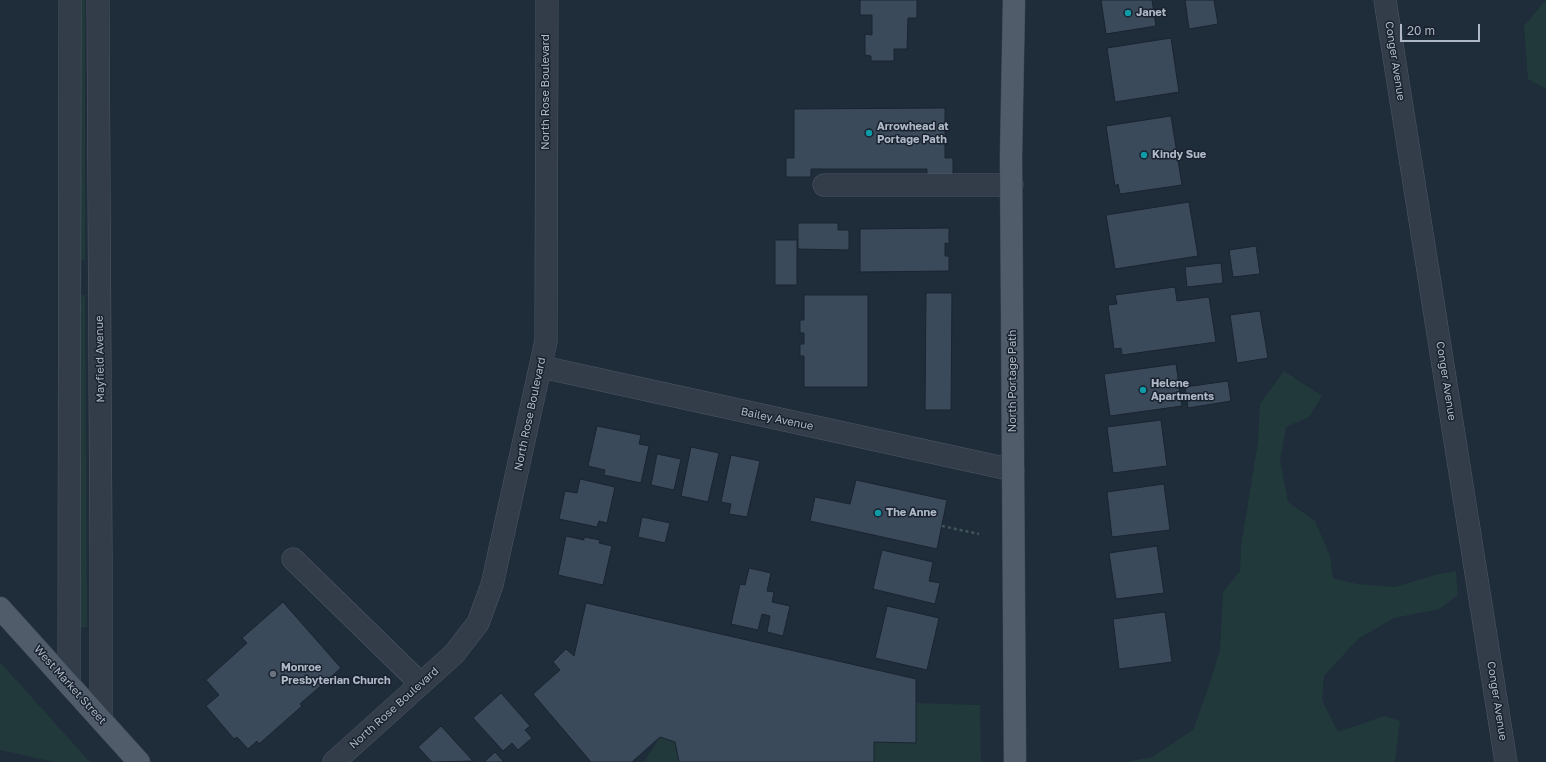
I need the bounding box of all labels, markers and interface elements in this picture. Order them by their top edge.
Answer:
place label: Janet [1136,6,1166,20]
marker: Janet [1123,8,1133,18]
scale bar [1402,16,1482,42]
street label: Conger Avenue [1382,21,1408,101]
text: 20 m [1407,23,1435,38]
street label: North Rose Boulevard [539,34,553,150]
place label: Arrowhead at Portage Path [877,120,949,146]
marker: Arrowhead at Portage Path [864,128,874,138]
place label: Kindy Sue [1152,148,1206,162]
marker: Kindy Sue [1139,150,1149,160]
street label: Mayfield Avenue [93,315,107,403]
street label: North Portage Path [1006,330,1020,432]
street label: Conger Avenue [1433,341,1459,421]
street label: North Rose Boulevard [512,356,548,472]
place label: Helene Apartments [1151,377,1214,403]
marker: Helene Apartments [1138,385,1148,395]
street label: Bailey Avenue [740,405,814,433]
place label: The Anne [886,506,937,520]
marker: The Anne [873,508,883,518]
street label: West Market Street [31,643,109,727]
place label: Monroe Presbyterian Church [281,661,391,687]
street label: Conger Avenue [1484,661,1510,741]
street label: North Rose Boulevard [347,664,441,752]
marker: Monroe Presbyterian Church [268,669,278,679]

